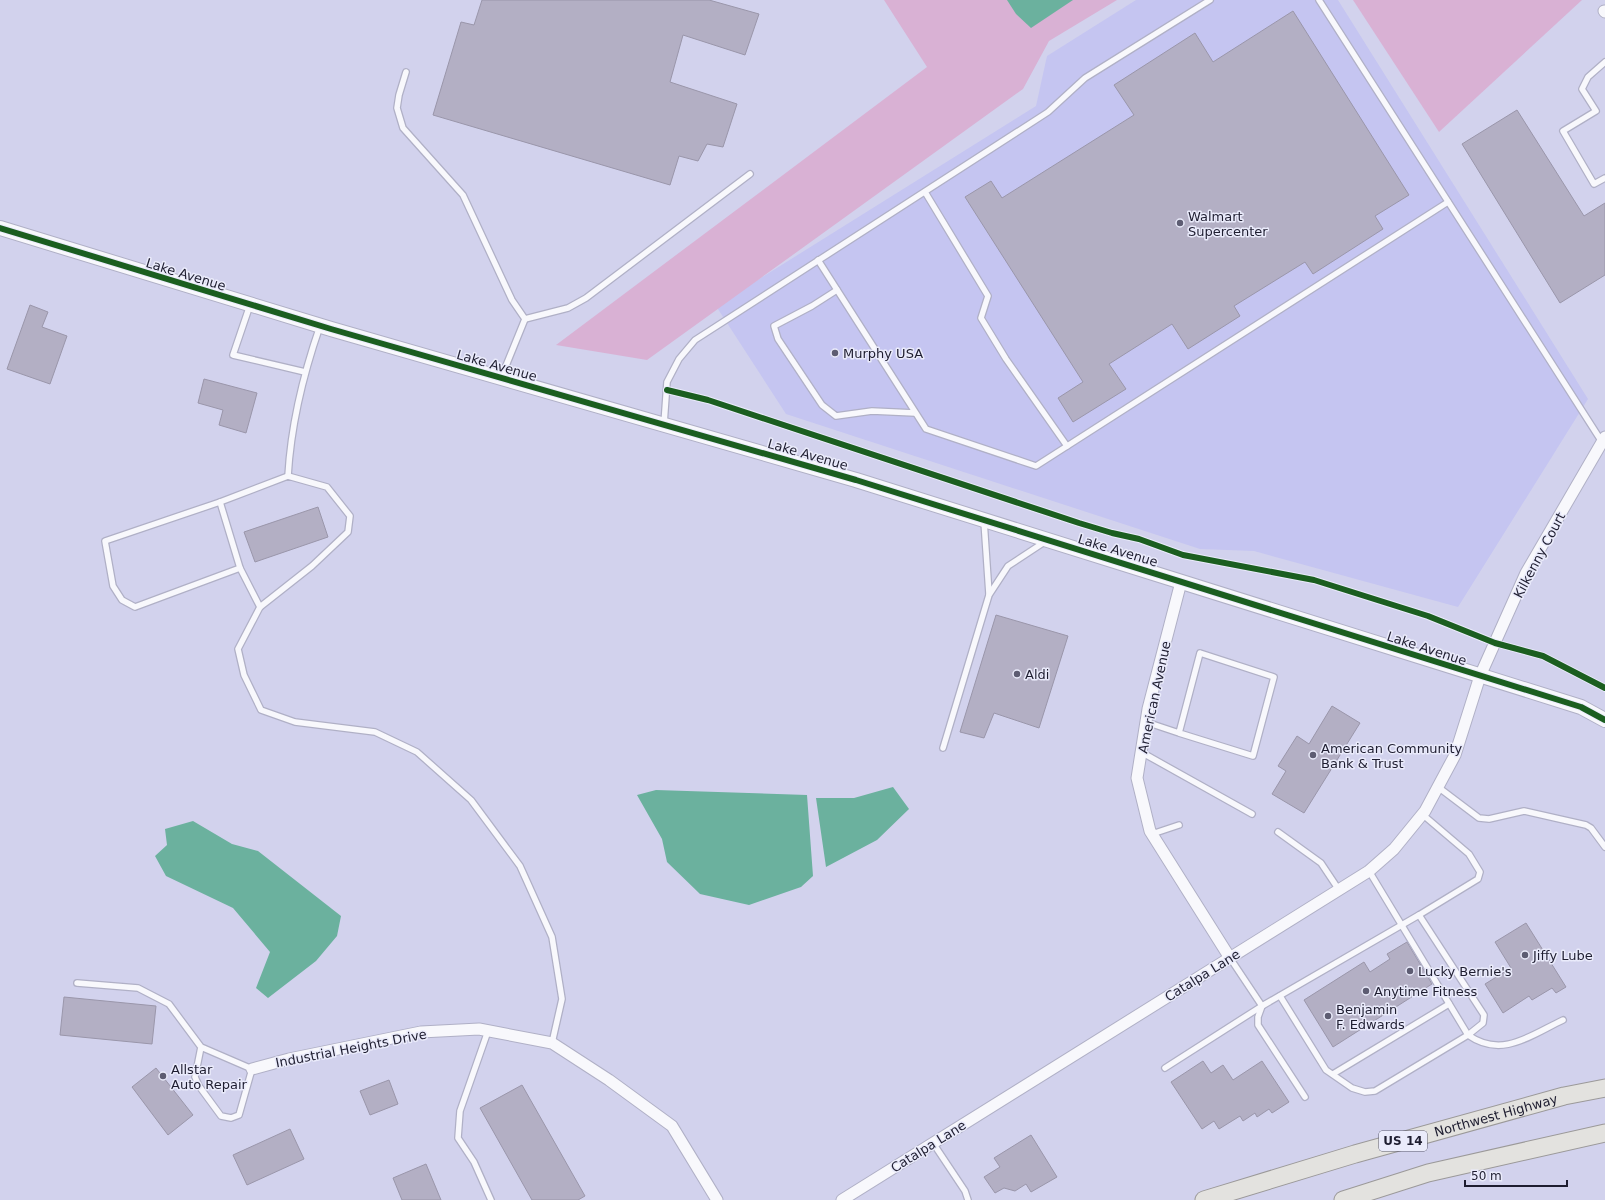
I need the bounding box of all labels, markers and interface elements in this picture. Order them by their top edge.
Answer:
place label: Walmart Supercenter [1188,209,1268,239]
marker: Walmart Supercenter [1175,218,1185,228]
street label: Lake Avenue [144,255,228,294]
place label: Murphy USA [843,346,923,361]
street label: Lake Avenue [455,347,539,384]
marker: Murphy USA [830,348,840,358]
street label: Lake Avenue [766,436,850,473]
street label: Kilkenny Court [1511,510,1568,601]
street label: Lake Avenue [1076,531,1160,570]
street label: Lake Avenue [1385,629,1468,668]
street label: American Avenue [1135,640,1174,755]
place label: Aldi [1025,667,1049,682]
marker: Aldi [1012,669,1022,679]
place label: American Community Bank & Trust [1321,741,1463,771]
marker: American Community Bank & Trust [1308,750,1318,760]
street label: Catalpa Lane [1162,946,1243,1004]
place label: Jiffy Lube [1532,948,1593,963]
marker: Jiffy Lube [1520,950,1530,960]
place label: Lucky Bernie's [1418,964,1512,979]
marker: Lucky Bernie's [1405,966,1415,976]
place label: Anytime Fitness [1374,984,1478,999]
marker: Anytime Fitness [1361,986,1371,996]
place label: Benjamin F. Edwards [1336,1002,1405,1032]
marker: Benjamin F. Edwards [1323,1011,1333,1021]
street label: Industrial Heights Drive [274,1026,428,1071]
place label: Allstar Auto Repair [171,1062,248,1092]
marker: Allstar Auto Repair [158,1071,168,1081]
street label: Northwest Highway [1433,1091,1560,1140]
street label: Catalpa Lane [888,1117,969,1175]
road number: US 14 [1379,1131,1427,1151]
scale bar [1465,1162,1567,1188]
text: 50 m [1471,1169,1502,1183]

